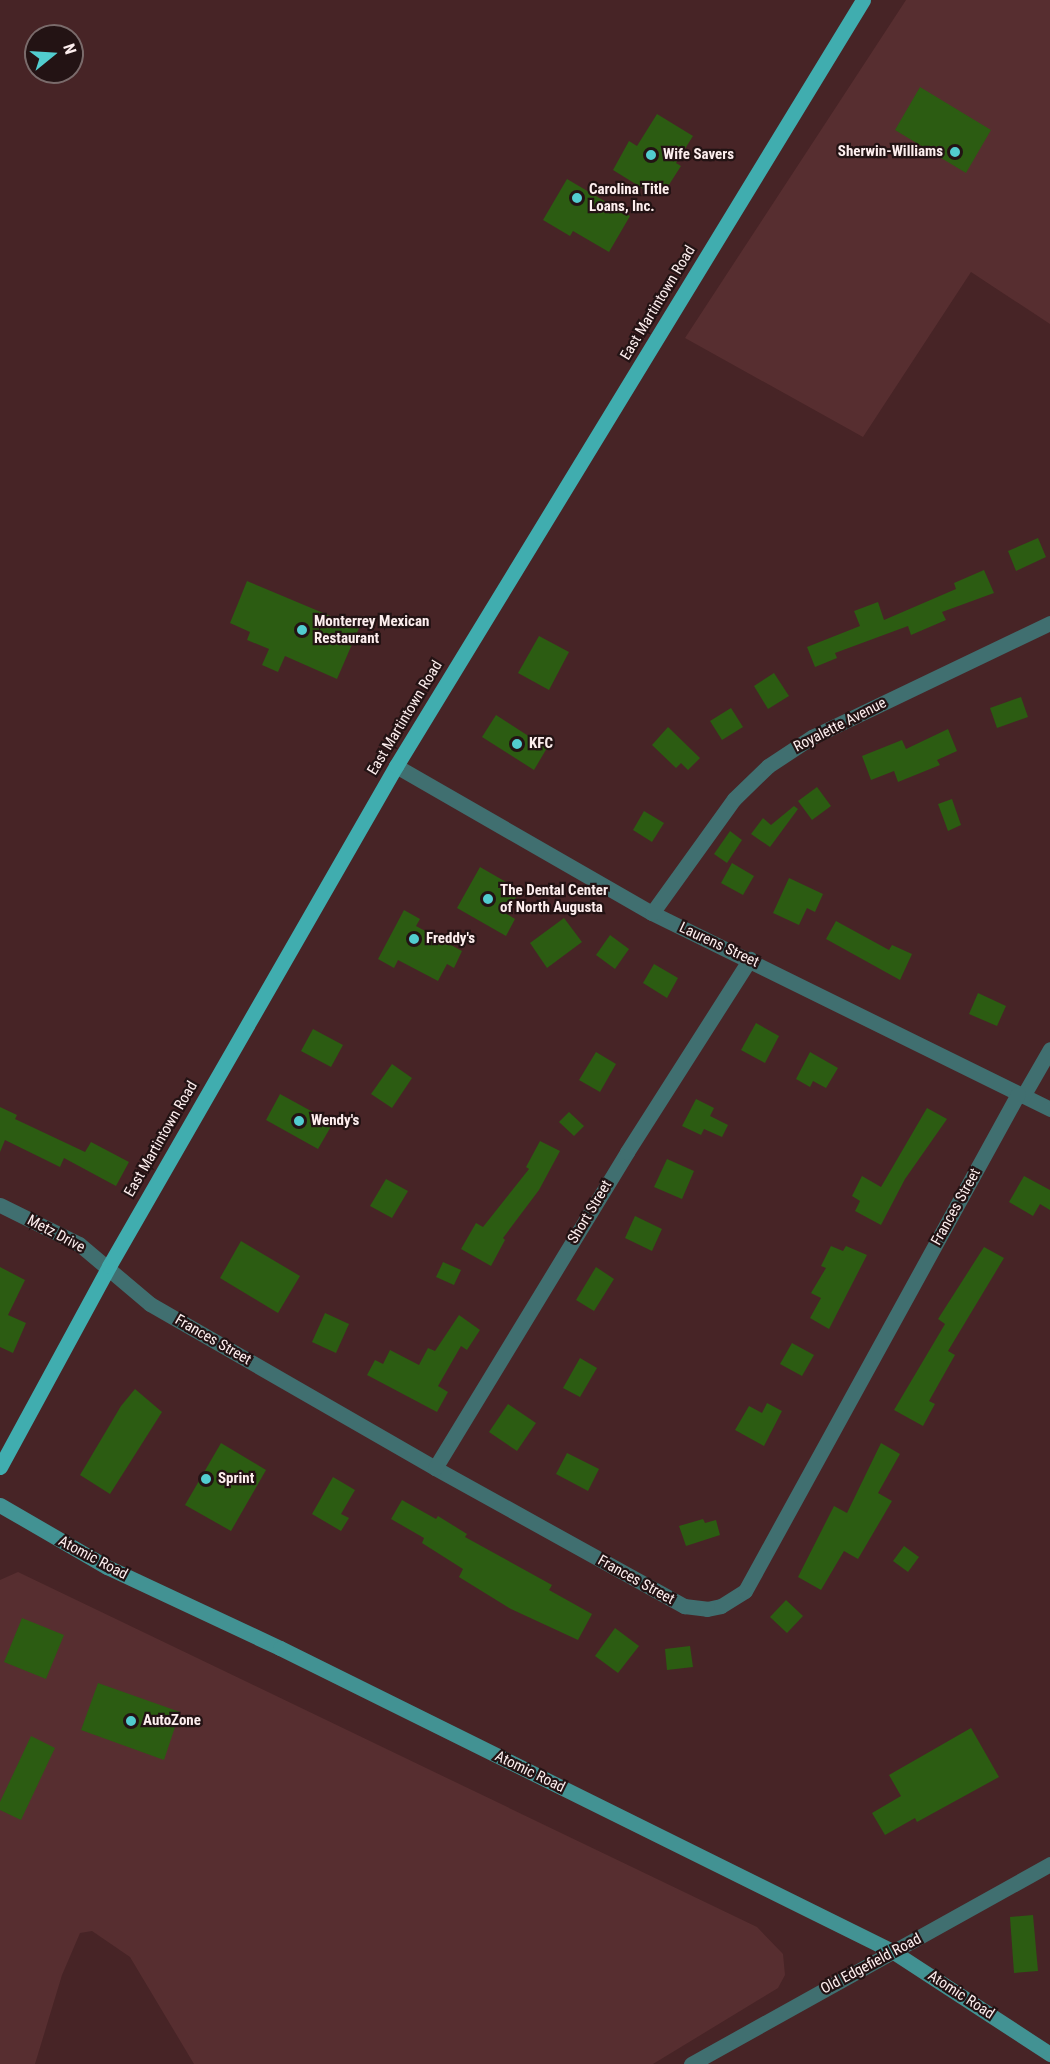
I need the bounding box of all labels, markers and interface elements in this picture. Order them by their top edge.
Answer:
north arrow [24,24,84,84]
text: N [59,41,80,56]
place label: Sherwin-Williams [838,143,943,161]
marker: Sherwin-Williams [948,145,962,159]
place label: Wife Savers [663,146,734,164]
marker: Wife Savers [644,148,658,162]
place label: Carolina Title Loans, Inc. [589,180,670,215]
marker: Carolina Title Loans, Inc. [570,191,584,205]
street label: East Martintown Road [617,242,699,364]
place label: Monterrey Mexican Restaurant [314,612,429,647]
marker: Monterrey Mexican Restaurant [295,623,309,637]
street label: East Martintown Road [364,657,446,779]
street label: Royalette Avenue [791,694,889,756]
place label: KFC [529,735,553,753]
marker: KFC [510,737,524,751]
place label: The Dental Center of North Augusta [500,881,608,916]
marker: The Dental Center of North Augusta [481,892,495,906]
street label: Laurens Street [676,919,762,971]
place label: Freddy's [426,930,475,948]
marker: Freddy's [407,932,421,946]
street label: East Martintown Road [121,1078,201,1200]
place label: Wendy's [311,1112,359,1130]
marker: Wendy's [292,1114,306,1128]
street label: Frances Street [927,1165,985,1249]
street label: Short Street [564,1177,616,1247]
street label: Metz Drive [24,1211,88,1257]
street label: Frances Street [172,1311,254,1369]
place label: Sprint [218,1470,254,1488]
marker: Sprint [199,1472,213,1486]
street label: Atomic Road [55,1532,131,1584]
street label: Frances Street [594,1551,678,1609]
place label: AutoZone [143,1712,201,1730]
marker: AutoZone [124,1714,138,1728]
street label: Atomic Road [492,1747,568,1797]
street label: Old Edgefield Road [818,1930,924,1998]
street label: Atomic Road [924,1967,998,2023]

